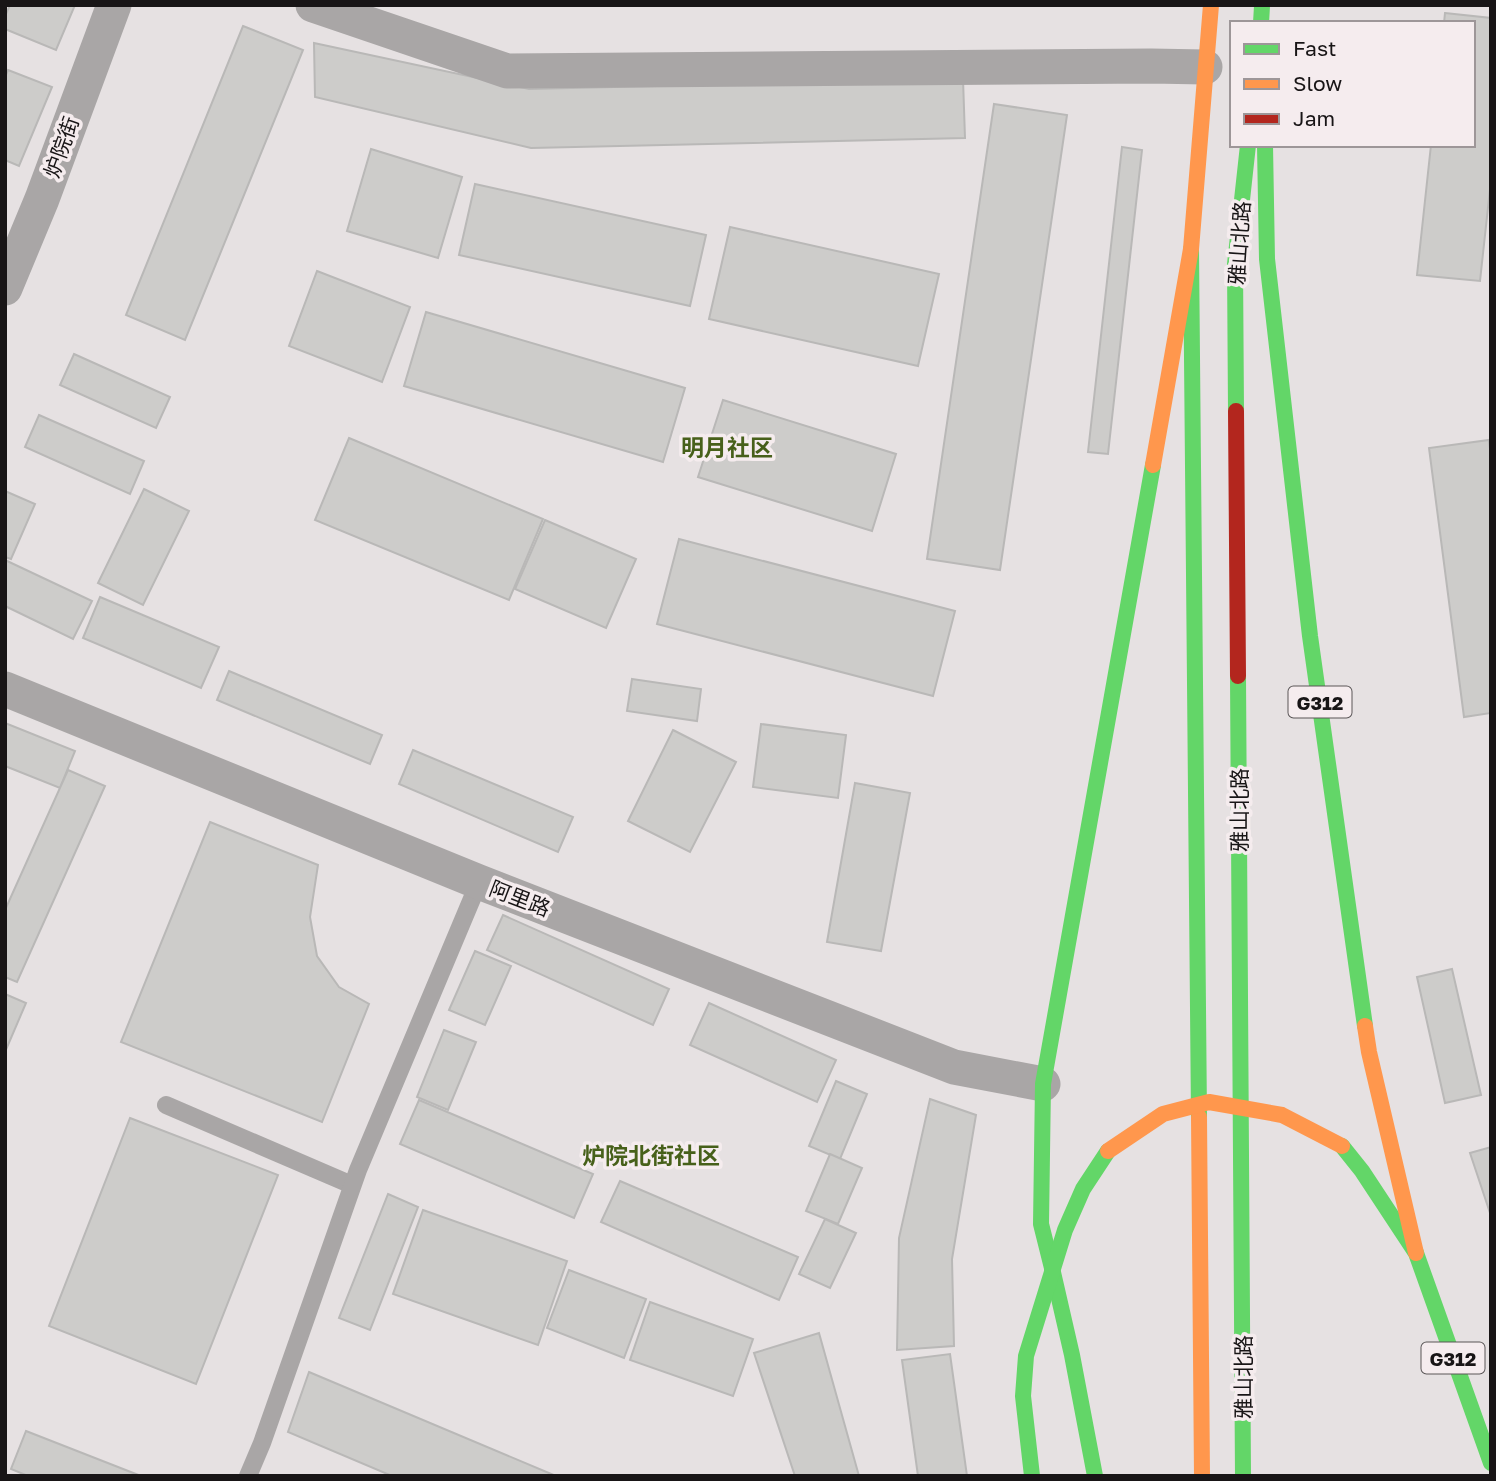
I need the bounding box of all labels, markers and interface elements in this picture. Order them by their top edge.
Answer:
legend [1230,21,1475,147]
text: Fast [1293,35,1336,61]
text: Slow [1293,70,1342,96]
text: Jam [1293,105,1335,131]
street label: 炉院街 [38,113,84,181]
street label: 雅山北路 [1223,200,1255,286]
district label: 明月社区 [681,433,773,461]
road number: G312 [1288,687,1352,718]
street label: 雅山北路 [1226,768,1252,852]
street label: 阿里路 [486,875,554,921]
district label: 炉院北街社区 [582,1141,720,1169]
street label: 雅山北路 [1230,1335,1256,1419]
road number: G312 [1422,1342,1484,1374]

